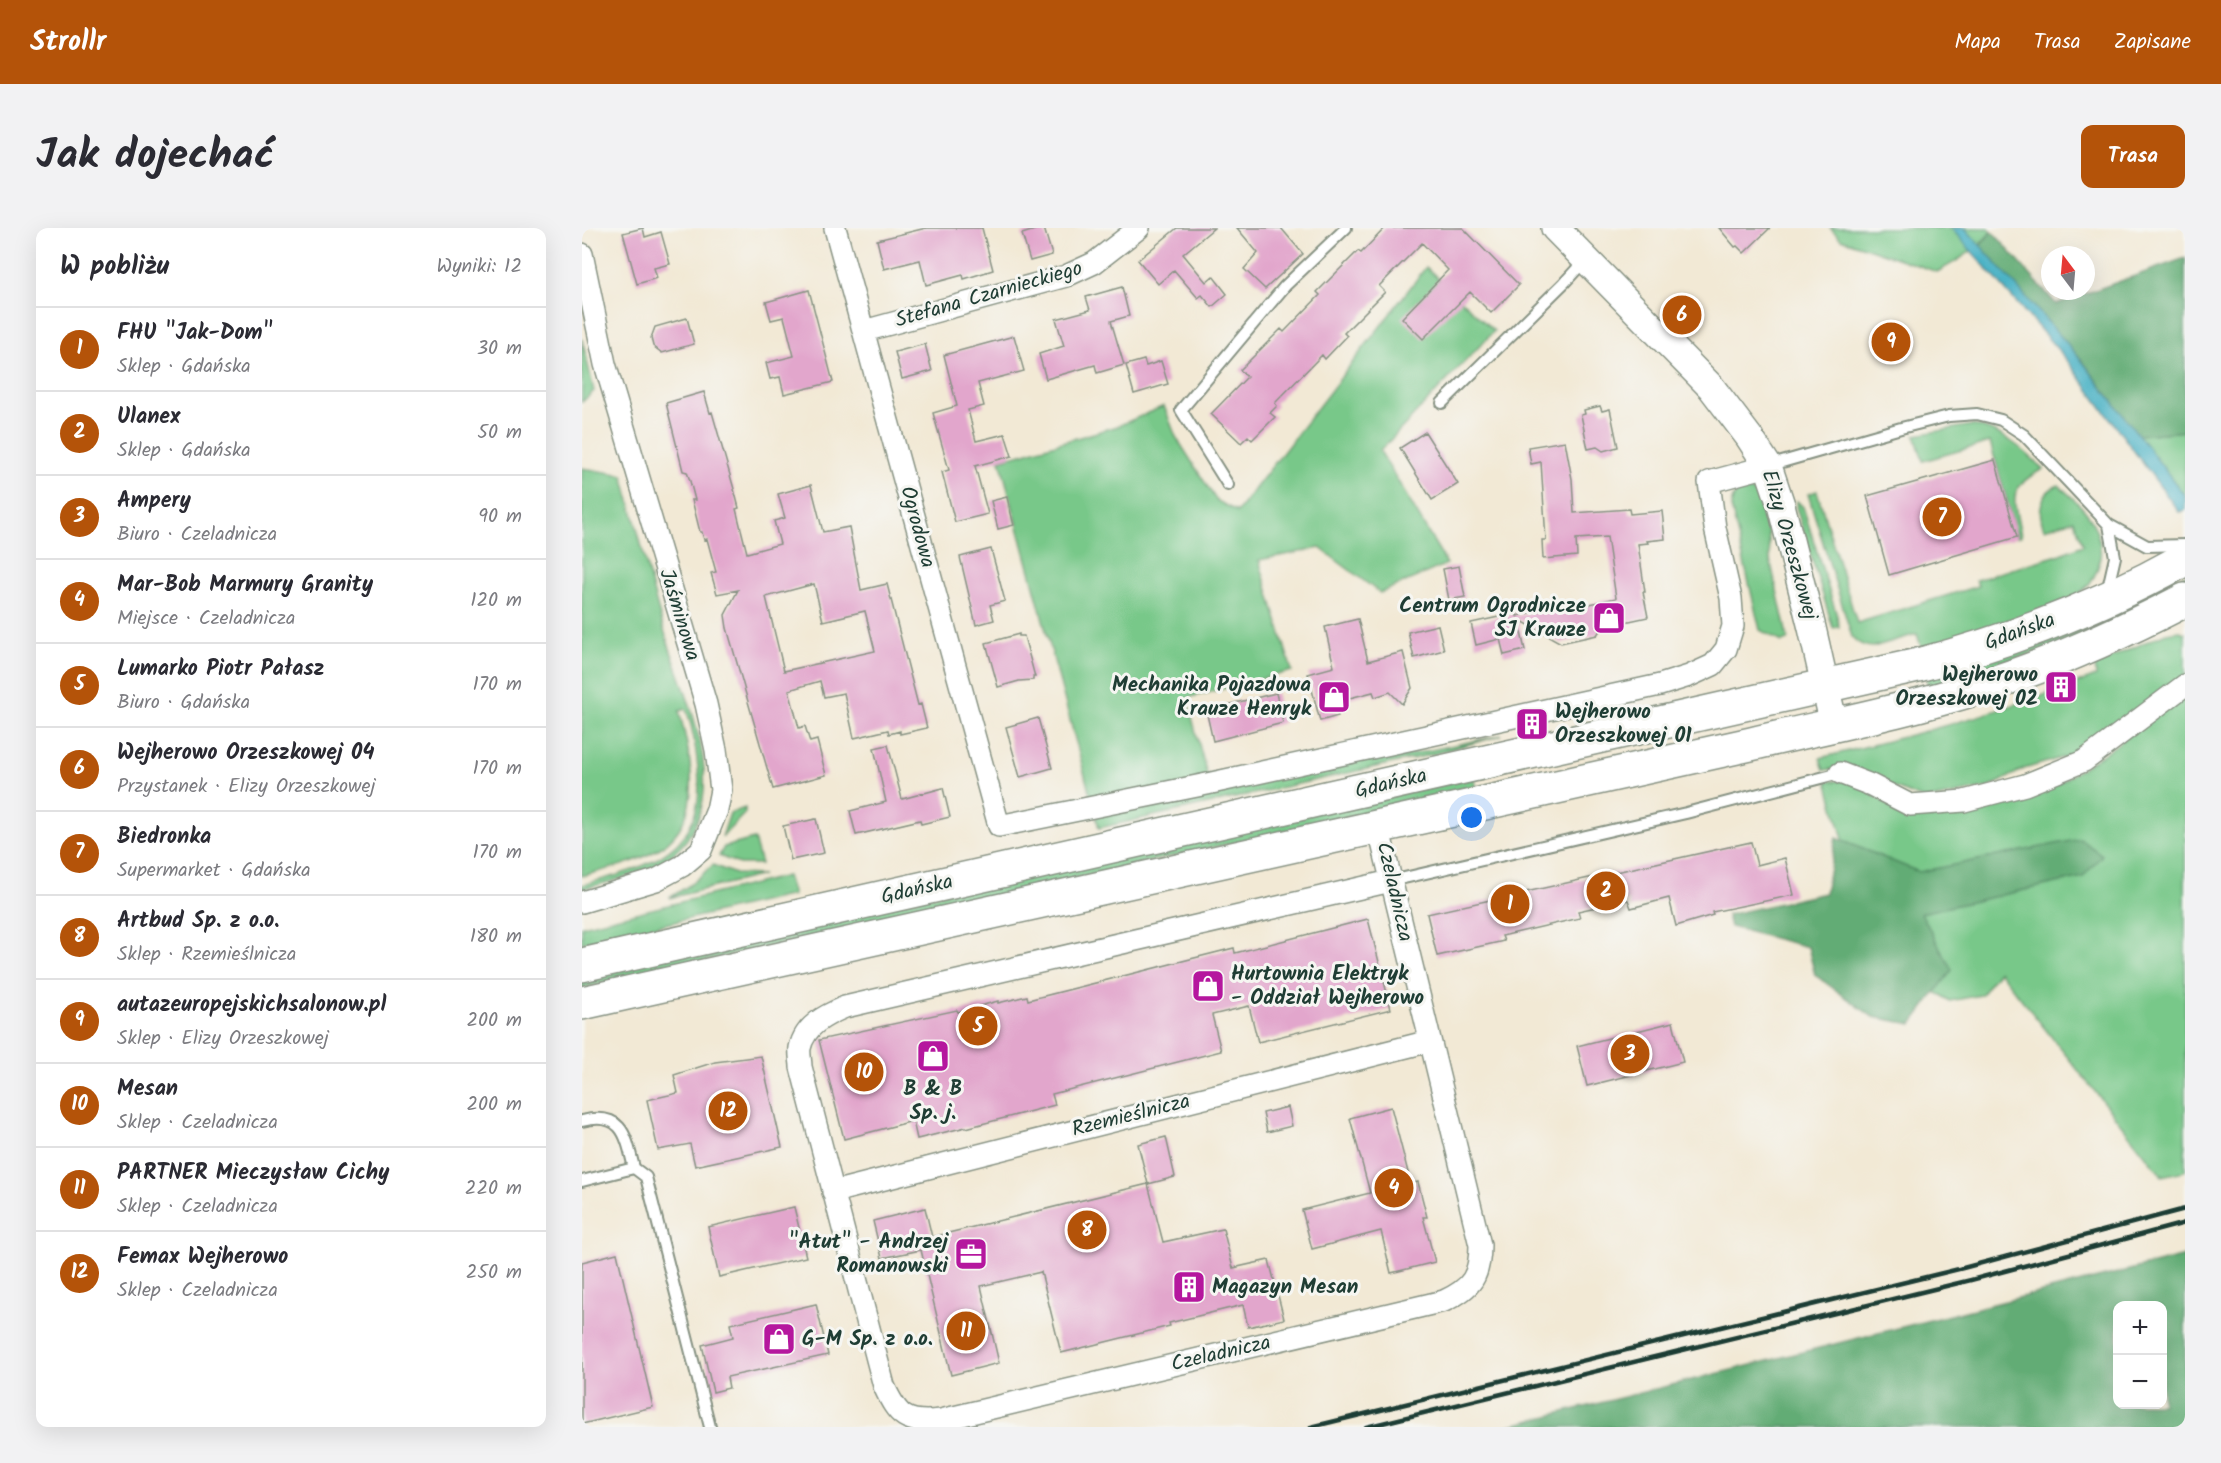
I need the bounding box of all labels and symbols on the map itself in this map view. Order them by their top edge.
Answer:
north arrow [2041,246,2095,300]
street label: Stefana Czarnieckiego [892,252,1086,338]
pin: 6 [1662,292,1702,338]
pin: 9 [1872,320,1910,364]
street label: Elizy Orzeszkowej [1752,466,1826,625]
street label: Ogrodowa [890,483,944,571]
pin: 7 [1922,494,1962,540]
street label: Jaśminowa [649,565,709,665]
place label: Centrum Ogrodnicze SJ Krauze [1399,590,1586,647]
shop icon: Centrum Ogrodnicze SJ Krauze [1591,600,1627,636]
street label: Gdańska [1980,604,2060,660]
place label: Wejherowo Orzeszkowej 02 [1896,659,2038,716]
place label: Mechanika Pojazdowa Krauze Henryk [1112,669,1312,726]
building icon: Wejherowo Orzeszkowej 02 [2043,669,2079,705]
shop icon: Mechanika Pojazdowa Krauze Henryk [1316,679,1352,715]
place label: Wejherowo Orzeszkowej 01 [1555,696,1692,753]
building icon: Wejherowo Orzeszkowej 01 [1514,706,1550,742]
street label: Gdańska [1352,760,1430,808]
your location [1457,803,1486,832]
street label: Czeladnicza [1367,839,1421,945]
street label: Gdańska [878,866,956,914]
pin: 2 [1586,868,1626,914]
pin: 1 [1490,882,1530,926]
place label: Hurtownia Elektryk - Oddział Wejherowo [1231,958,1425,1015]
shop icon: Hurtownia Elektryk - Oddział Wejherowo [1190,968,1226,1004]
pin: 5 [958,1004,998,1048]
pin: 3 [1610,1032,1650,1076]
shop icon: B & B Sp. j. [915,1038,951,1074]
pin: 10 [844,1050,884,1094]
place label: B & B Sp. j. [904,1073,962,1130]
street label: Rzemieślnicza [1068,1085,1194,1147]
pin: 12 [708,1088,748,1134]
pin: 4 [1374,1166,1414,1210]
pin: 8 [1068,1208,1106,1252]
place label: "Atut" - Andrzej Romanowski [788,1226,950,1283]
office icon: "Atut" - Andrzej Romanowski [953,1236,989,1272]
building icon: Magazyn Mesan [1171,1269,1207,1305]
place label: Magazyn Mesan [1212,1271,1358,1304]
pin: 11 [946,1308,986,1354]
shop icon: G-M Sp. z o.o. [761,1321,797,1357]
place label: G-M Sp. z o.o. [802,1323,933,1356]
street label: Czeladnicza [1168,1327,1274,1381]

